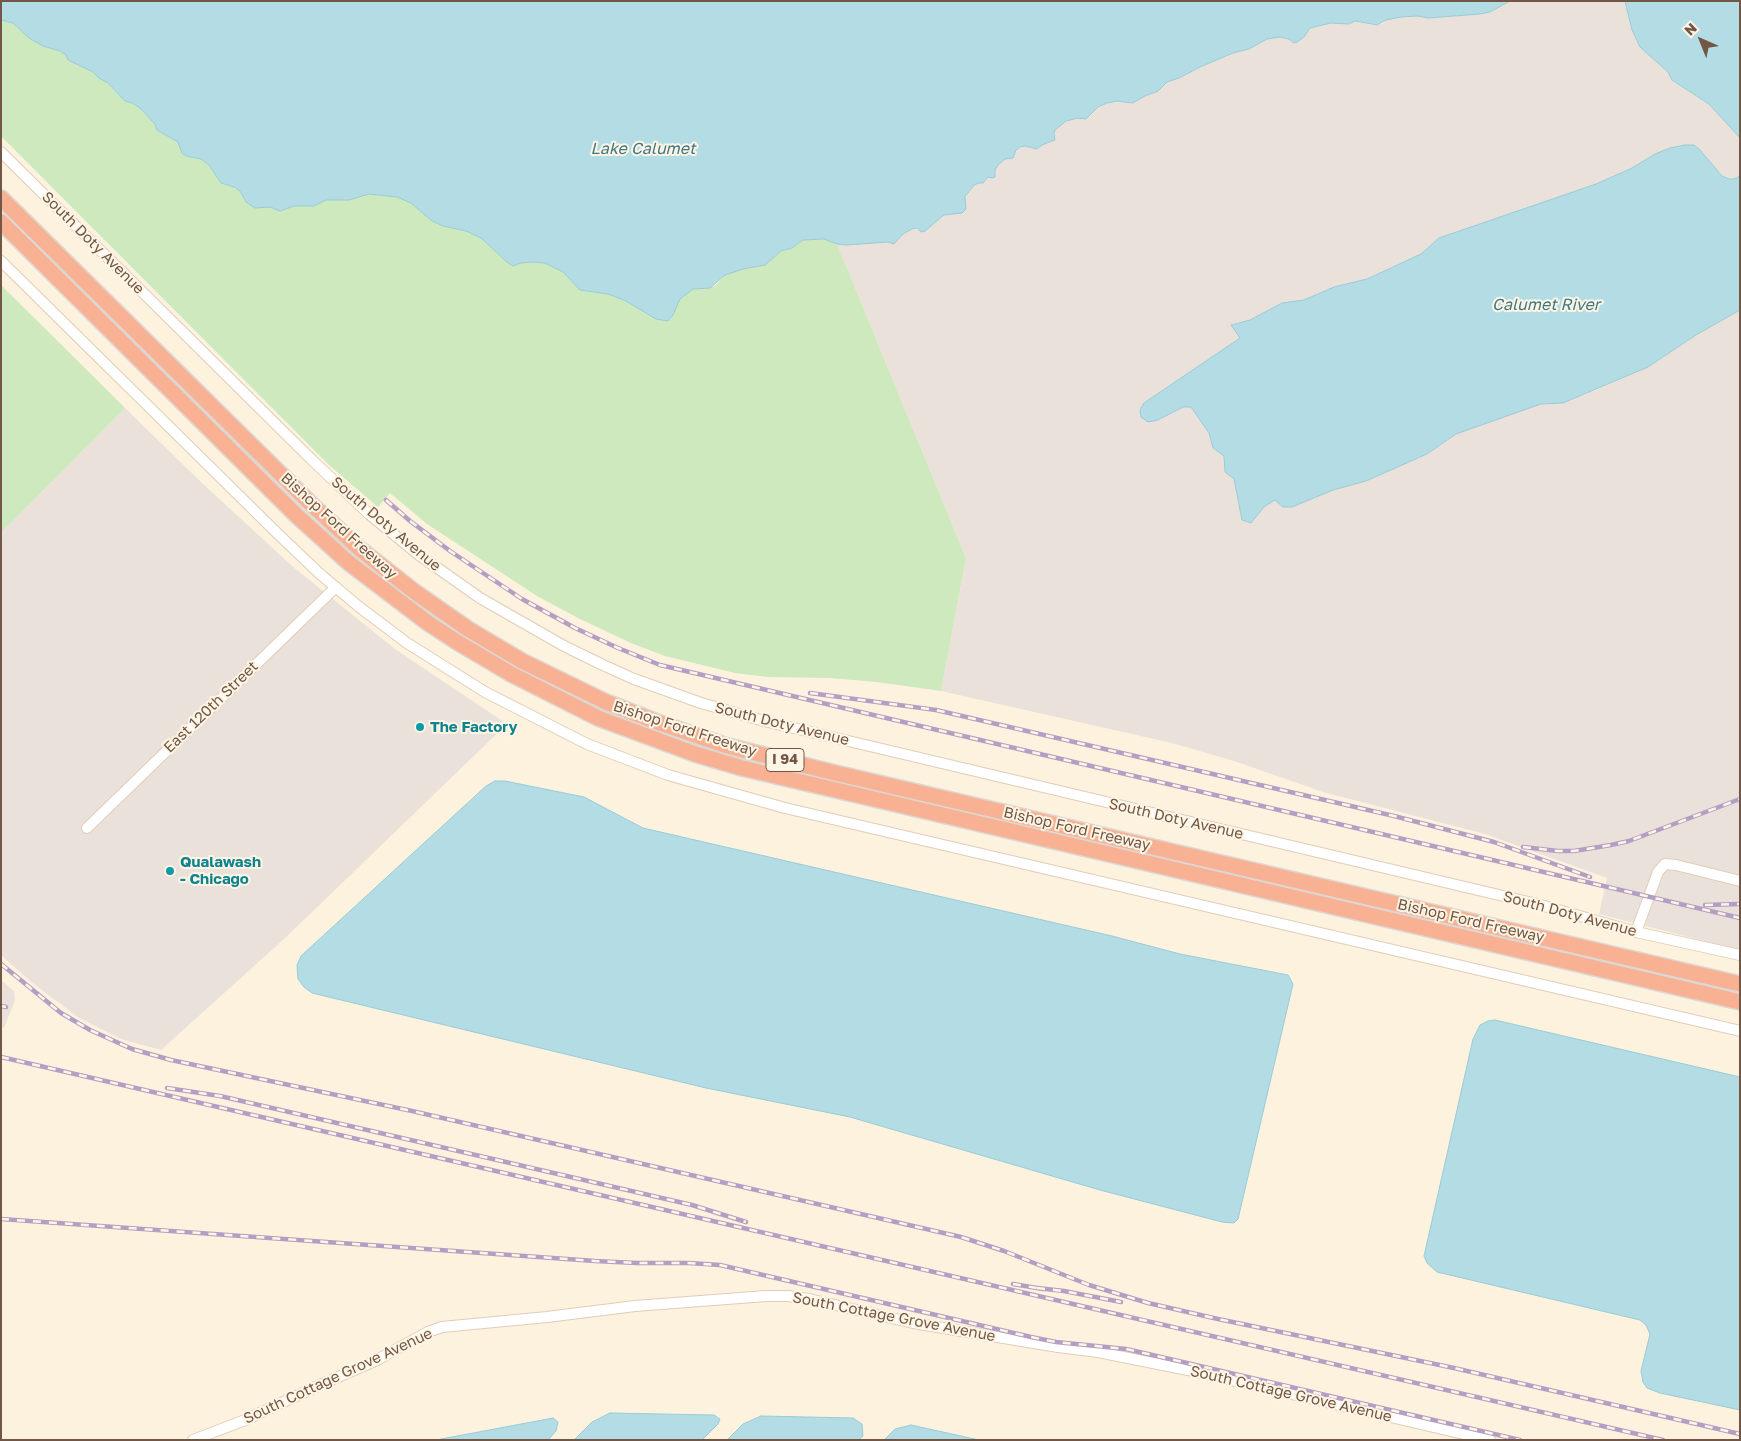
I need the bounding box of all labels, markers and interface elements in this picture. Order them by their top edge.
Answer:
north arrow [1676,15,1726,65]
text: N [1680,19,1700,39]
water label: Lake Calumet [591,139,695,159]
street label: South Doty Avenue [38,188,148,298]
water label: Calumet River [1492,295,1600,315]
street label: Bishop Ford Freeway [277,469,401,583]
street label: South Doty Avenue [328,473,444,575]
street label: East 120th Street [160,658,262,756]
street label: Bishop Ford Freeway [611,697,759,761]
street label: South Doty Avenue [713,699,851,749]
place label: The Factory [430,718,518,736]
marker: The Factory [414,721,426,733]
road number: I 94 [766,748,804,772]
street label: South Doty Avenue [1107,795,1245,843]
street label: Bishop Ford Freeway [1002,803,1152,855]
place label: Qualawash - Chicago [180,853,261,888]
marker: Qualawash - Chicago [164,865,176,877]
street label: South Doty Avenue [1501,888,1639,940]
street label: Bishop Ford Freeway [1396,895,1546,947]
street label: South Cottage Grove Avenue [791,1288,997,1346]
street label: South Cottage Grove Avenue [241,1324,435,1428]
street label: South Cottage Grove Avenue [1188,1362,1394,1426]

